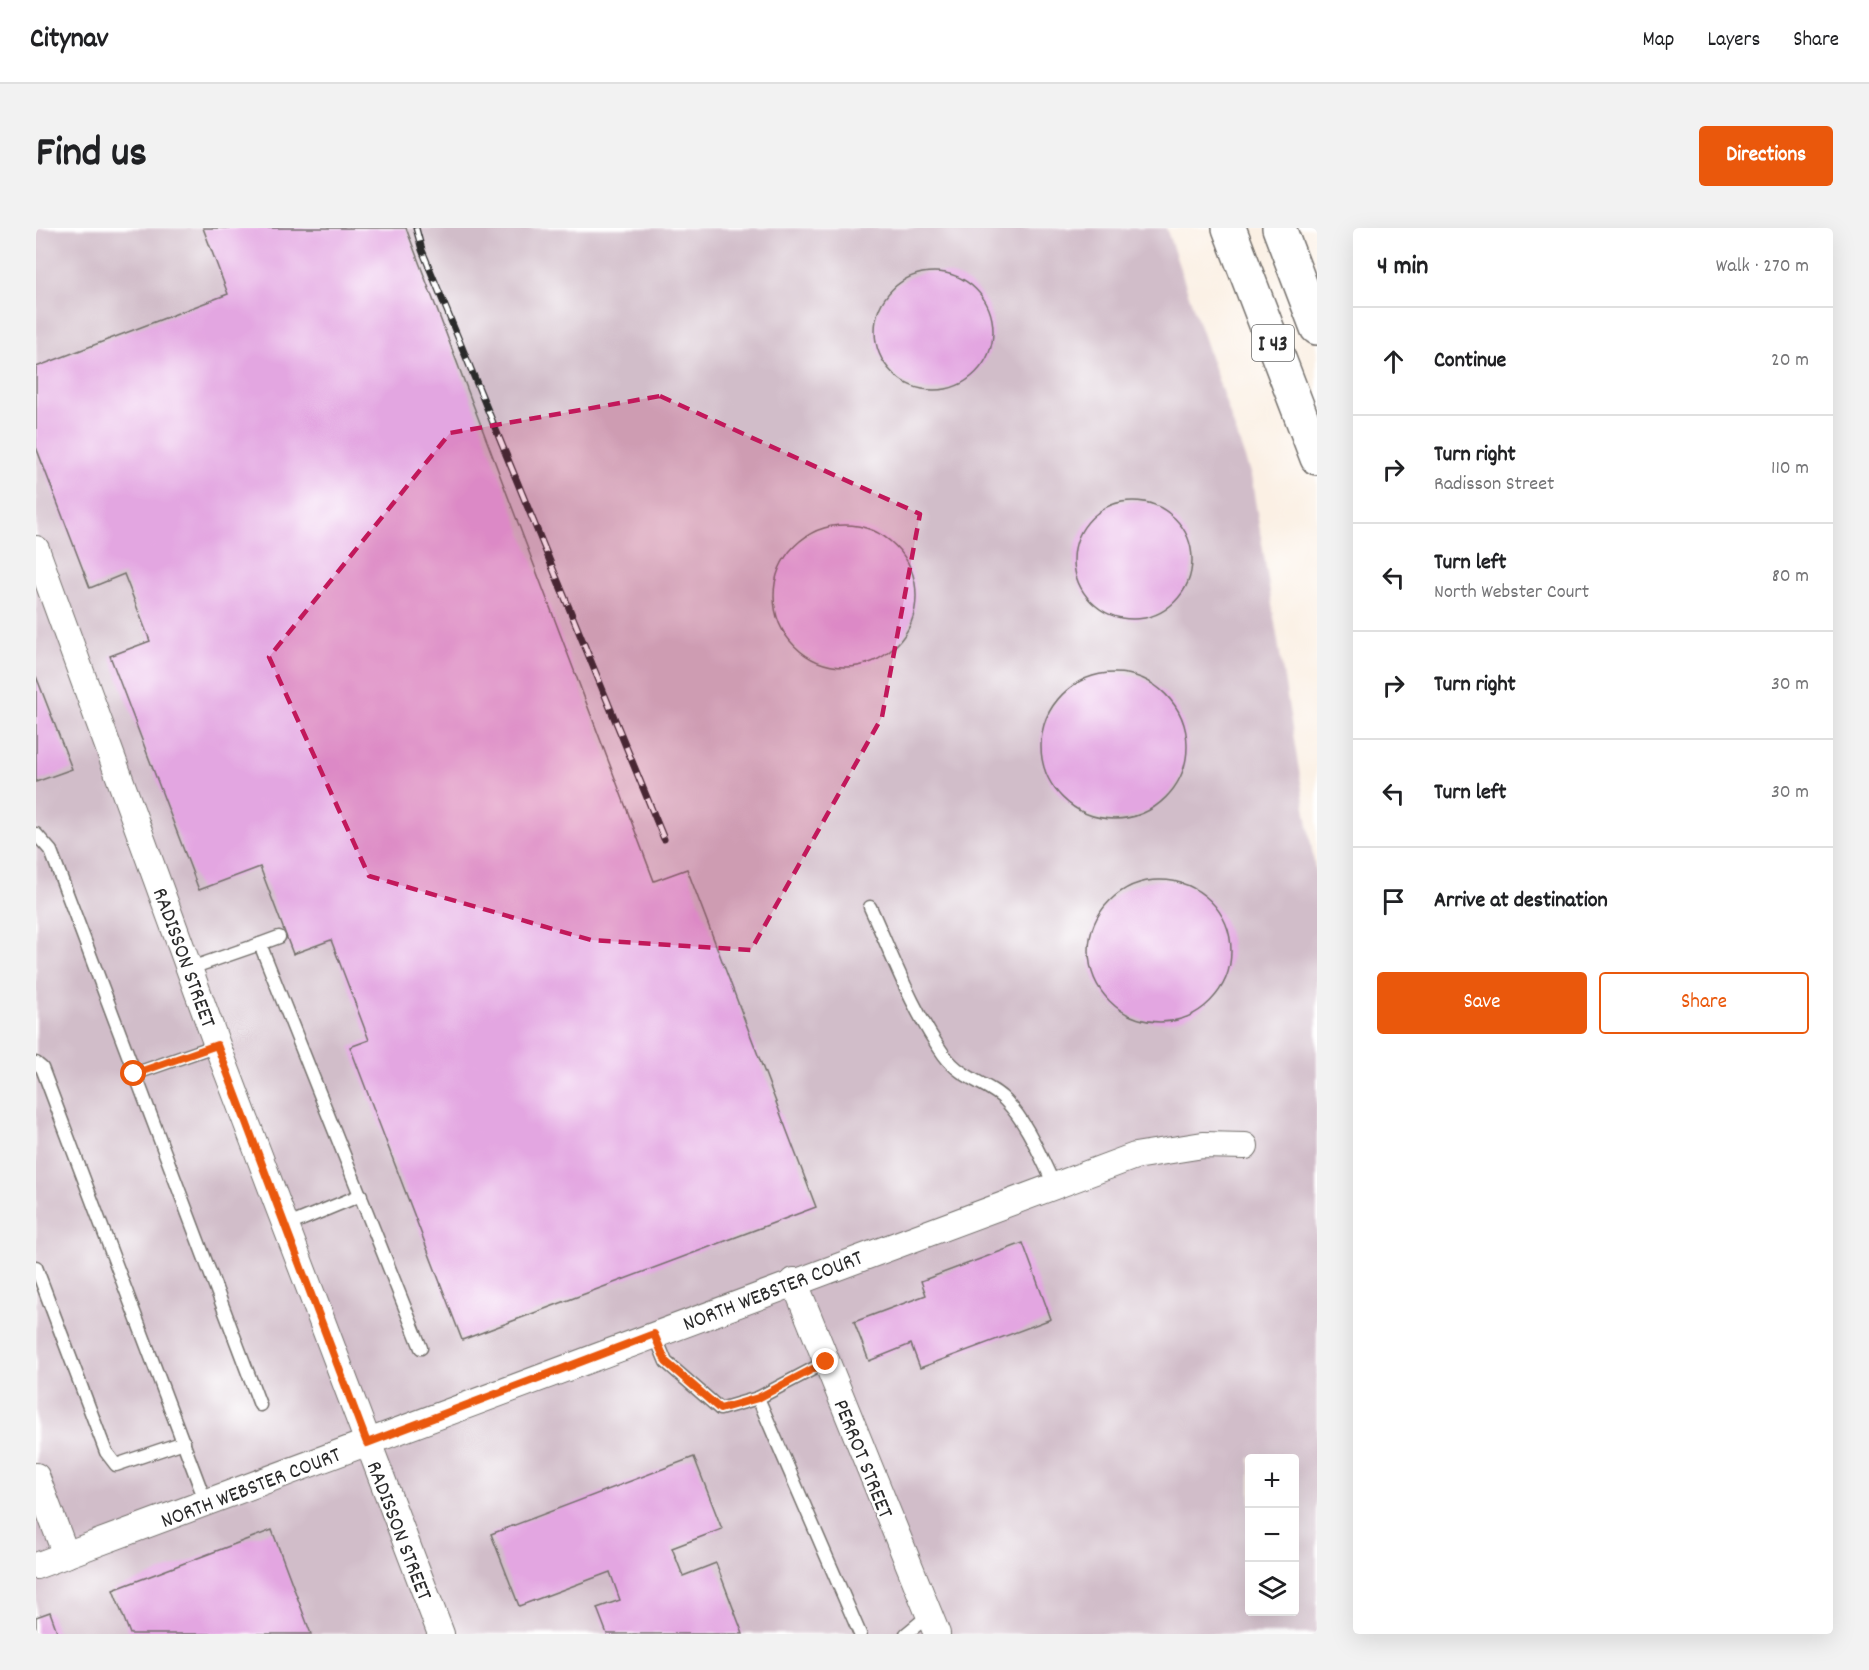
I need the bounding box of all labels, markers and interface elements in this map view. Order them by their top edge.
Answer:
text: Citynav [30,21,108,61]
text: Map [1643,26,1674,56]
text: Layers [1707,26,1760,56]
text: Share [1793,26,1839,56]
text: Find us [36,126,147,186]
button: Directions [1699,126,1833,186]
text: 4 min [1377,249,1428,286]
text: Walk · 270 m [1716,253,1809,281]
road number: I 43 [1252,325,1294,361]
icon: ahead [1377,345,1410,378]
text: Continue [1434,346,1506,377]
text: 20 m [1771,347,1809,375]
text: Turn right [1434,440,1516,471]
icon: right [1377,453,1410,486]
text: 110 m [1771,455,1809,483]
text: Radisson Street [1434,471,1554,499]
text: Turn left [1434,548,1506,579]
icon: left [1377,561,1410,594]
text: 80 m [1772,563,1809,591]
text: North Webster Court [1434,579,1589,607]
icon: right [1377,669,1410,702]
text: Turn right [1434,670,1516,701]
text: 30 m [1771,671,1809,699]
icon: left [1377,777,1410,810]
text: Turn left [1434,778,1506,809]
text: 30 m [1771,779,1809,807]
street label: RADISSON STREET [143,884,222,1033]
icon: arrive [1377,885,1410,918]
text: Arrive at destination [1434,886,1608,917]
button: Save [1377,972,1587,1034]
button: Share [1599,972,1809,1034]
route start [120,1060,146,1086]
street label: NORTH WEBSTER COURT [679,1244,868,1341]
route end [812,1348,838,1374]
street label: PERROT STREET [824,1395,900,1524]
street label: NORTH WEBSTER COURT [157,1441,346,1538]
map controls [1245,1454,1299,1616]
button: + [1245,1454,1299,1508]
street label: RADISSON STREET [357,1457,439,1606]
button: − [1245,1508,1299,1562]
button: layers [1245,1562,1299,1616]

